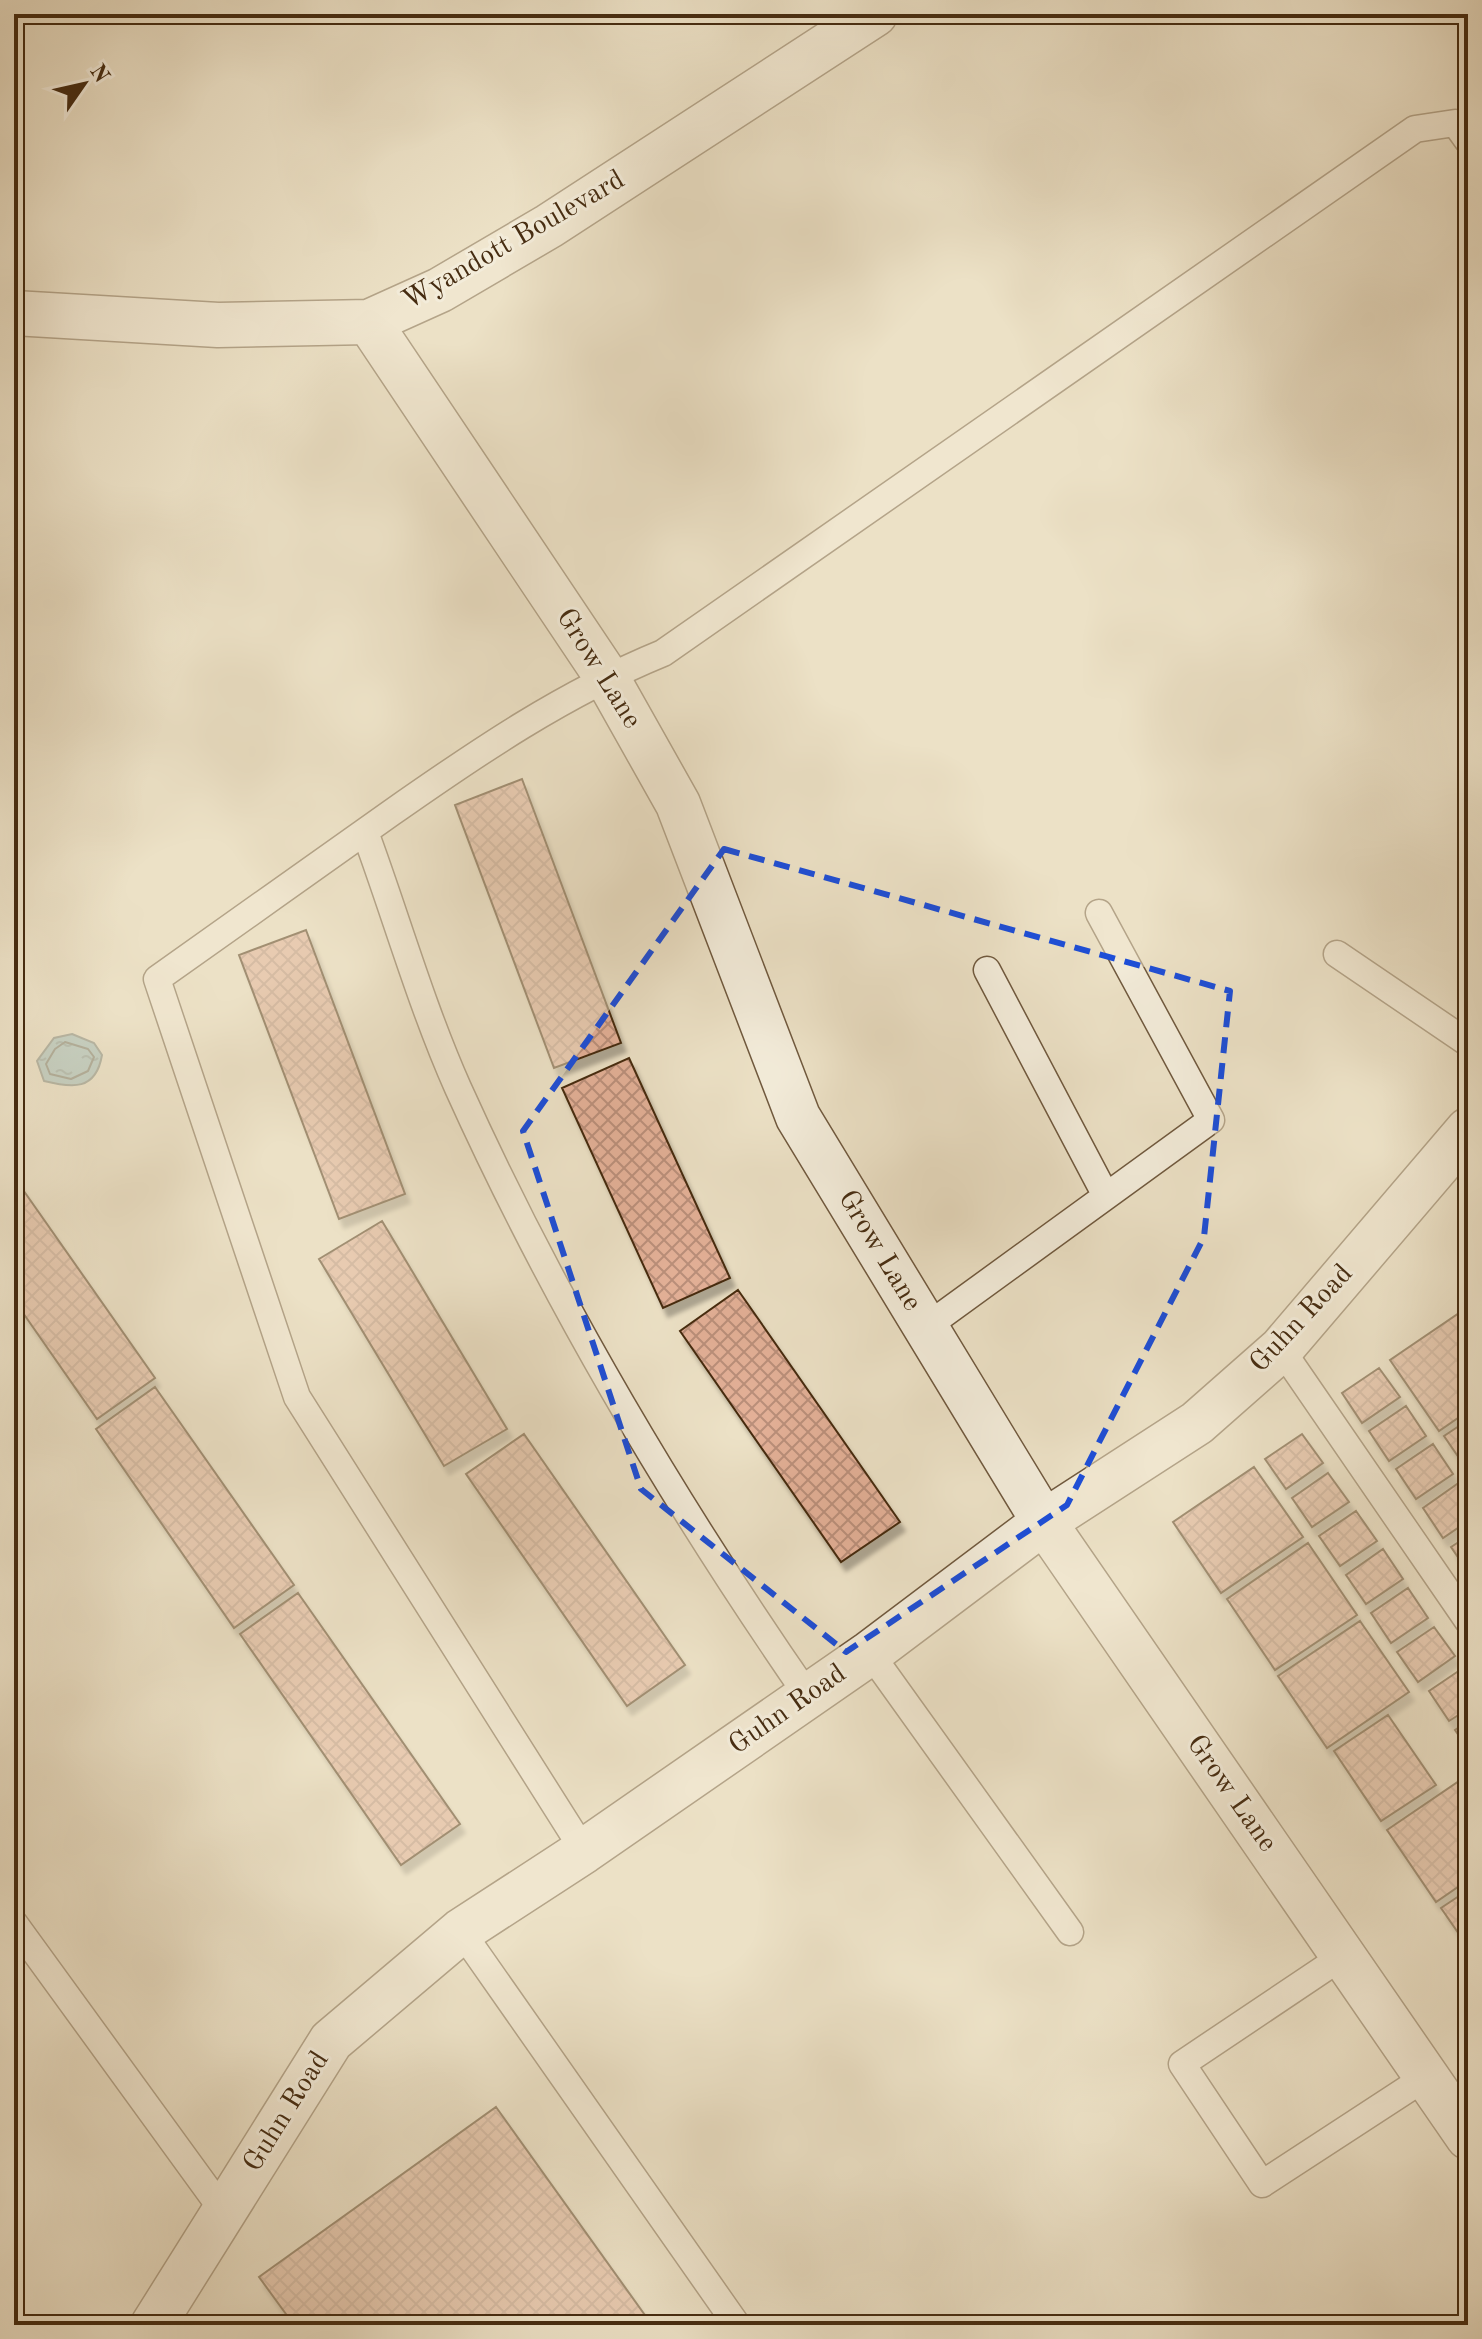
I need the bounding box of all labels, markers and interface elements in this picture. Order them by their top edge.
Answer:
north arrow [44,44,124,124]
text: N [85,61,113,87]
street label: Wyandott Boulevard [398,166,630,316]
street label: Grow Lane [550,604,646,734]
street label: Grow Lane [832,1186,926,1316]
street label: Guhn Road [1245,1260,1359,1378]
street label: Guhn Road [724,1660,852,1760]
street label: Grow Lane [1181,1731,1281,1857]
street label: Guhn Road [239,2047,335,2177]

